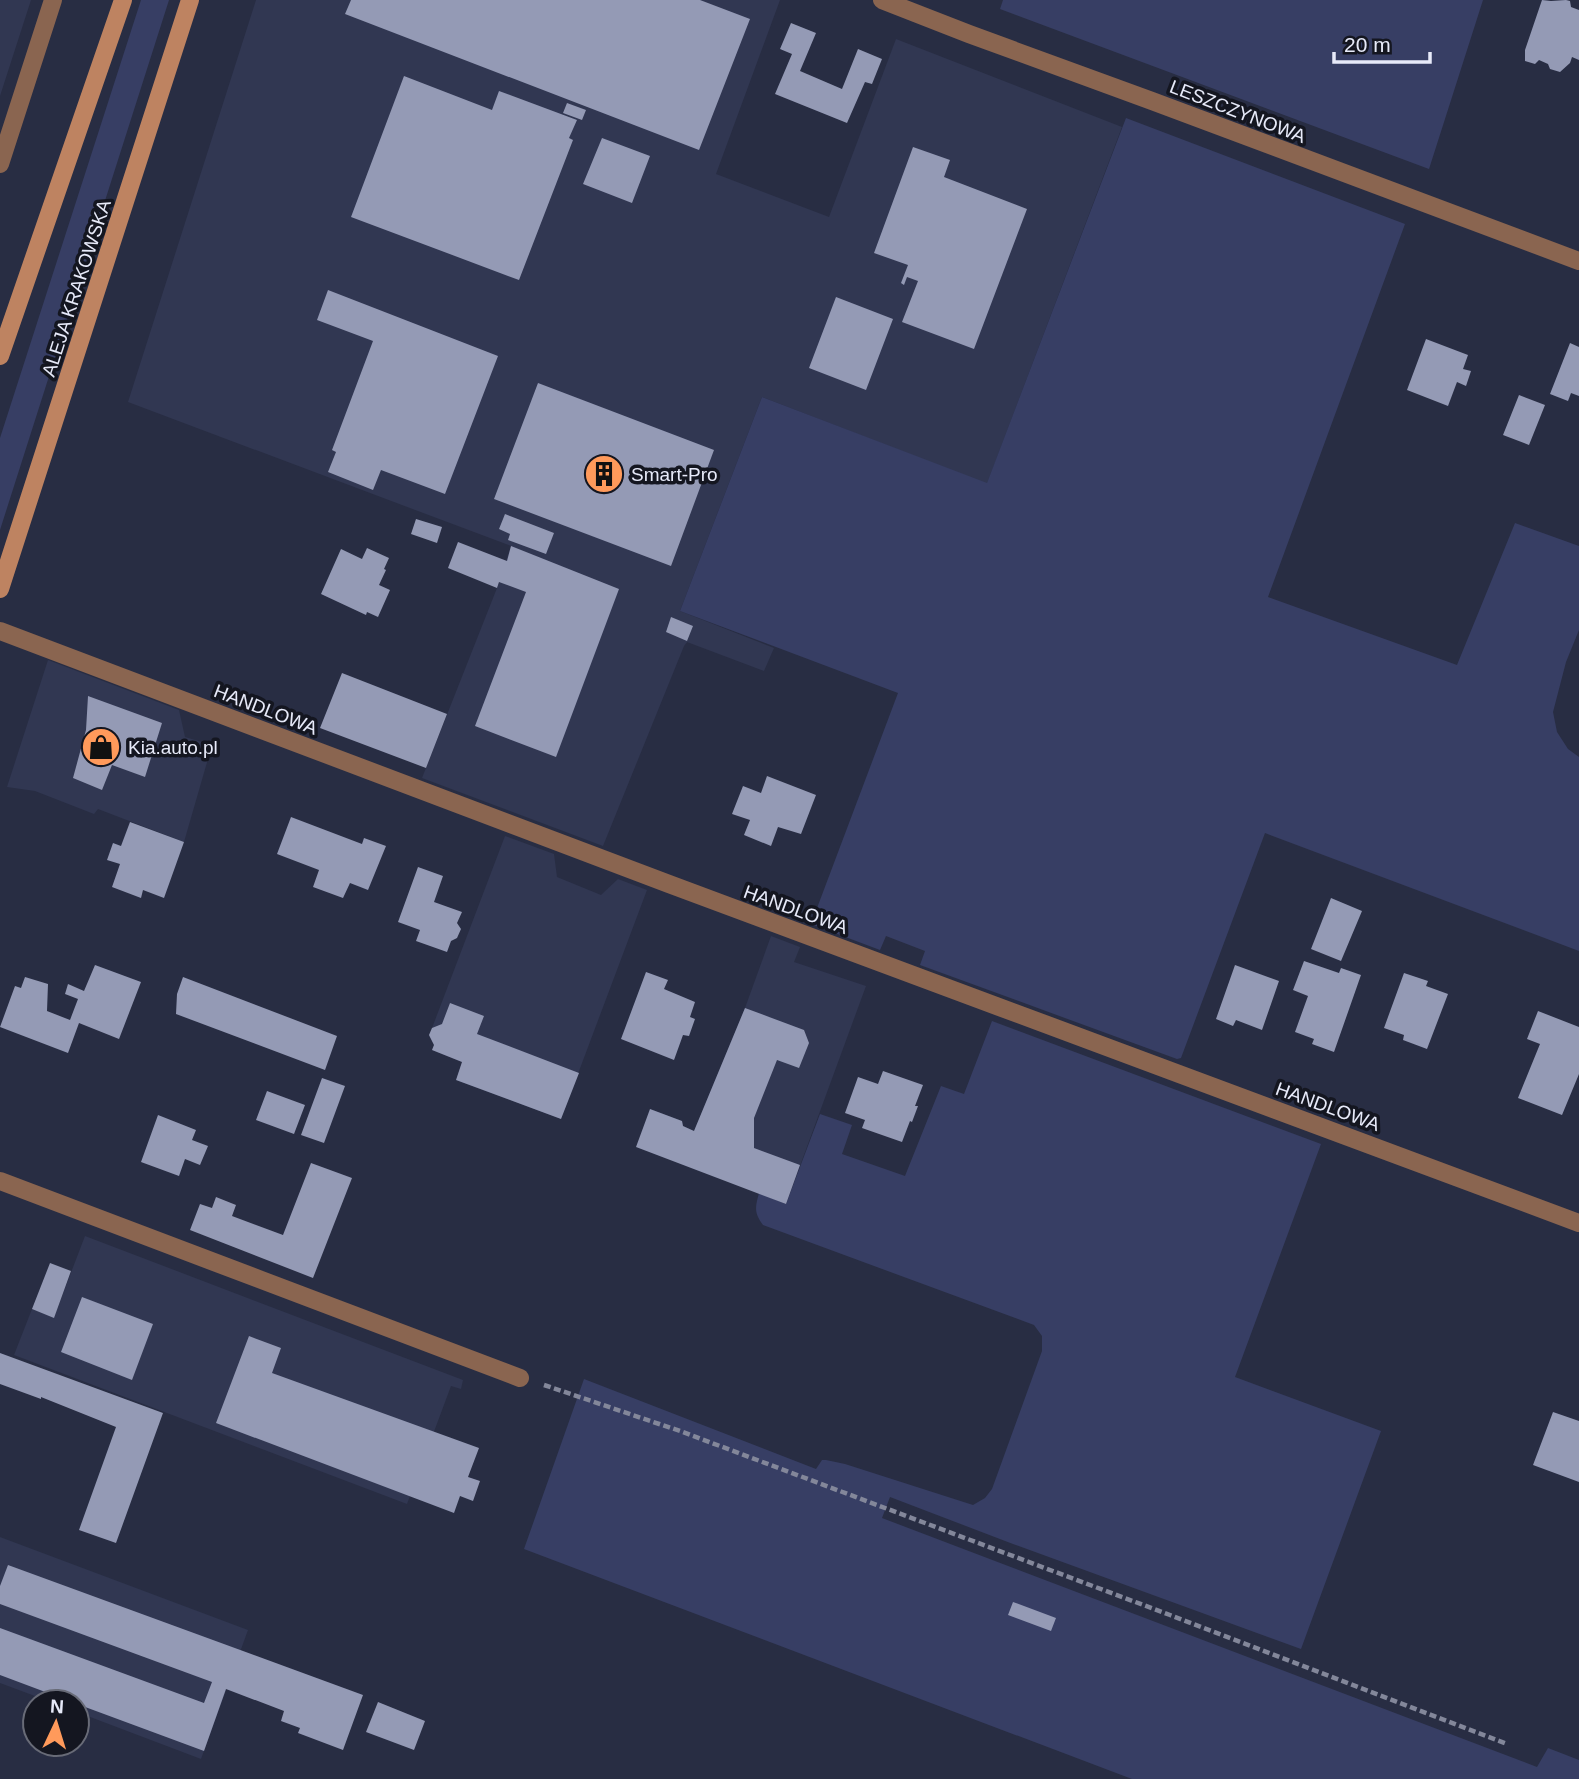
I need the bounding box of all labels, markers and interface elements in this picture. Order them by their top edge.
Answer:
scale bar [1334,21,1430,65]
text: 20 m [1344,33,1391,56]
street label: LESZCZYNOWA [1167,76,1309,147]
street label: ALEJA KRAKOWSKA [38,197,115,379]
building icon: Smart-Pro [583,453,625,495]
place label: Smart-Pro [631,464,718,485]
street label: HANDLOWA [211,680,321,739]
shop icon: Kia.auto.pl [80,726,122,768]
place label: Kia.auto.pl [128,737,218,758]
street label: HANDLOWA [741,881,851,938]
street label: HANDLOWA [1273,1078,1383,1135]
north arrow [21,1688,91,1758]
text: N [50,1696,65,1717]

